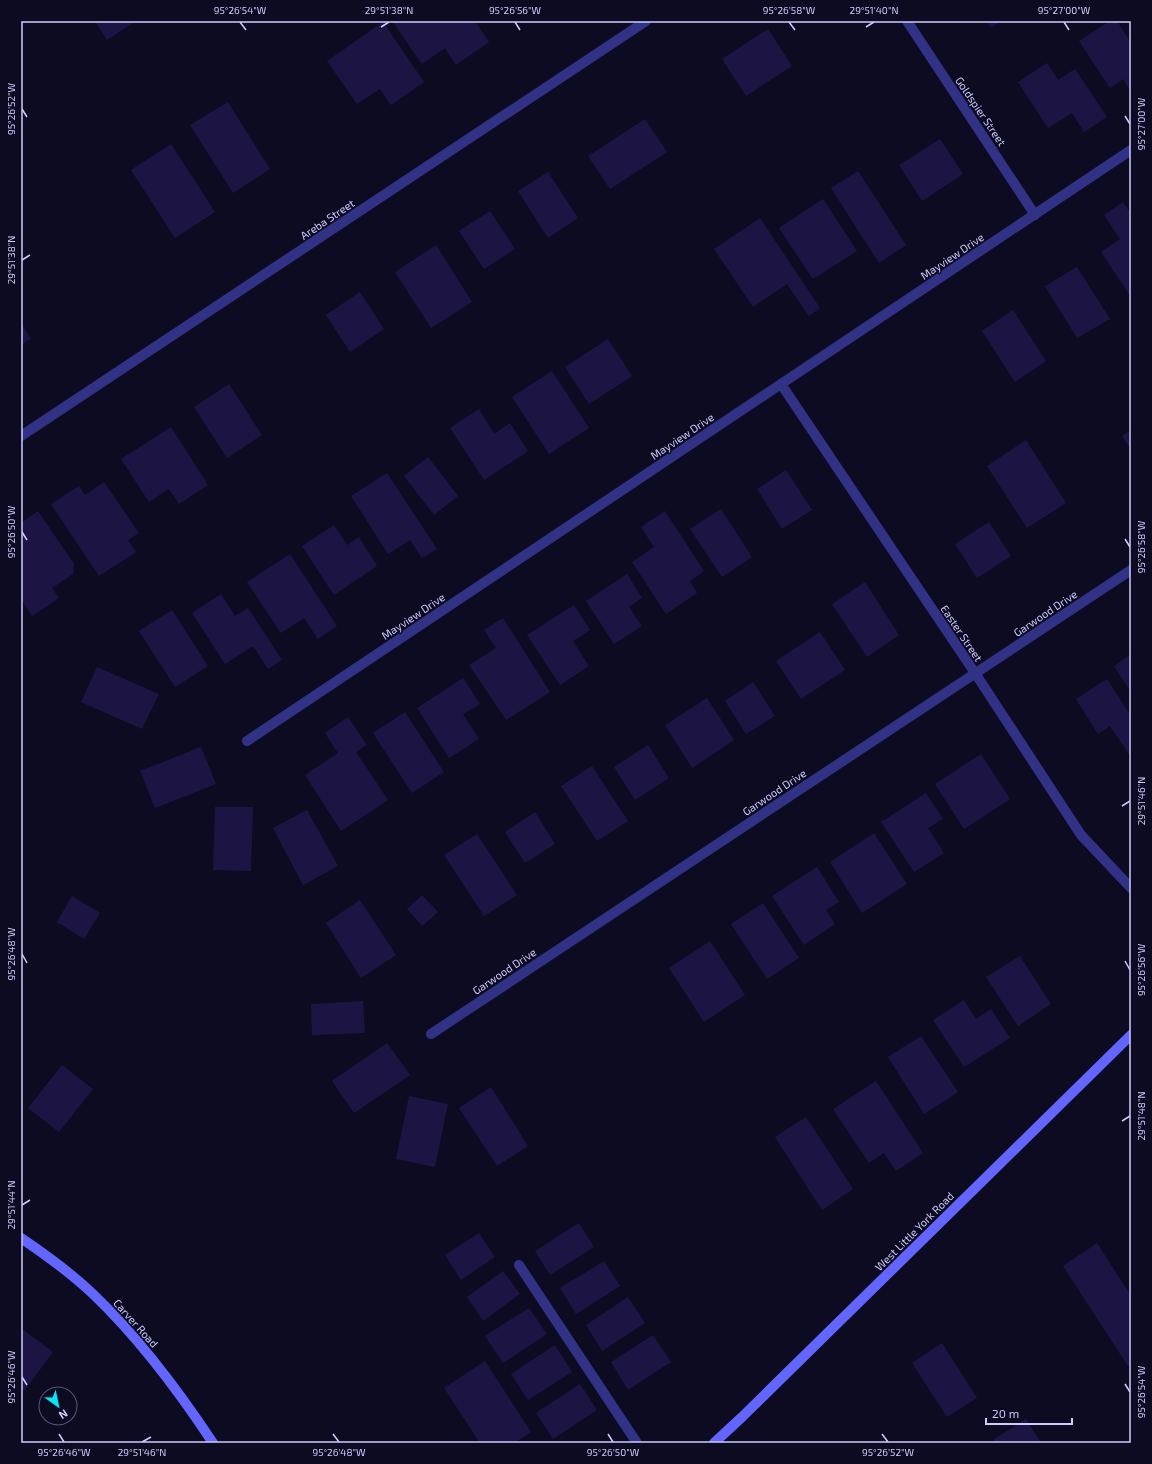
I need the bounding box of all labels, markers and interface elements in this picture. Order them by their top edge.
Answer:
text: 95°26'54"W [214,4,267,16]
text: 29°51'38"N [365,4,413,16]
text: 95°26'56"W [489,4,542,16]
text: 95°26'58"W [763,4,816,16]
text: 29°51'40"N [850,4,898,16]
text: 95°27'00"W [1038,4,1091,16]
street label: Goldspier Street [953,74,1009,148]
text: 95°26'52"W [5,82,17,135]
text: 95°27'00"W [1135,97,1147,150]
street label: Areba Street [298,196,356,242]
street label: Mayview Drive [918,230,986,282]
text: 29°51'38"N [5,236,17,284]
street label: Mayview Drive [648,410,716,462]
text: 95°26'50"W [5,505,17,558]
text: 95°26'58"W [1135,520,1147,573]
street label: Garwood Drive [1011,587,1079,639]
street label: Mayview Drive [379,590,447,642]
street label: Easter Street [938,602,986,664]
street label: Garwood Drive [740,766,808,818]
text: 29°51'46"N [1135,777,1147,825]
text: 95°26'48"W [5,927,17,981]
text: 95°26'56"W [1135,943,1147,996]
street label: Garwood Drive [470,945,538,997]
text: 29°51'48"N [1135,1092,1147,1141]
text: 29°51'44"N [5,1180,17,1230]
street label: West Little York Road [872,1189,956,1273]
street label: Carver Road [111,1296,161,1350]
text: 95°26'46"W [5,1350,17,1403]
text: 95°26'54"W [1135,1365,1147,1418]
north arrow [38,1386,78,1426]
scale bar [986,1400,1072,1426]
text: 20 m [992,1406,1019,1420]
text: N [57,1407,71,1422]
text: 95°26'46"W [38,1446,91,1458]
text: 29°51'46"N [118,1446,166,1458]
text: 95°26'48"W [312,1446,366,1458]
text: 95°26'50"W [587,1446,640,1458]
text: 95°26'52"W [862,1446,915,1458]

